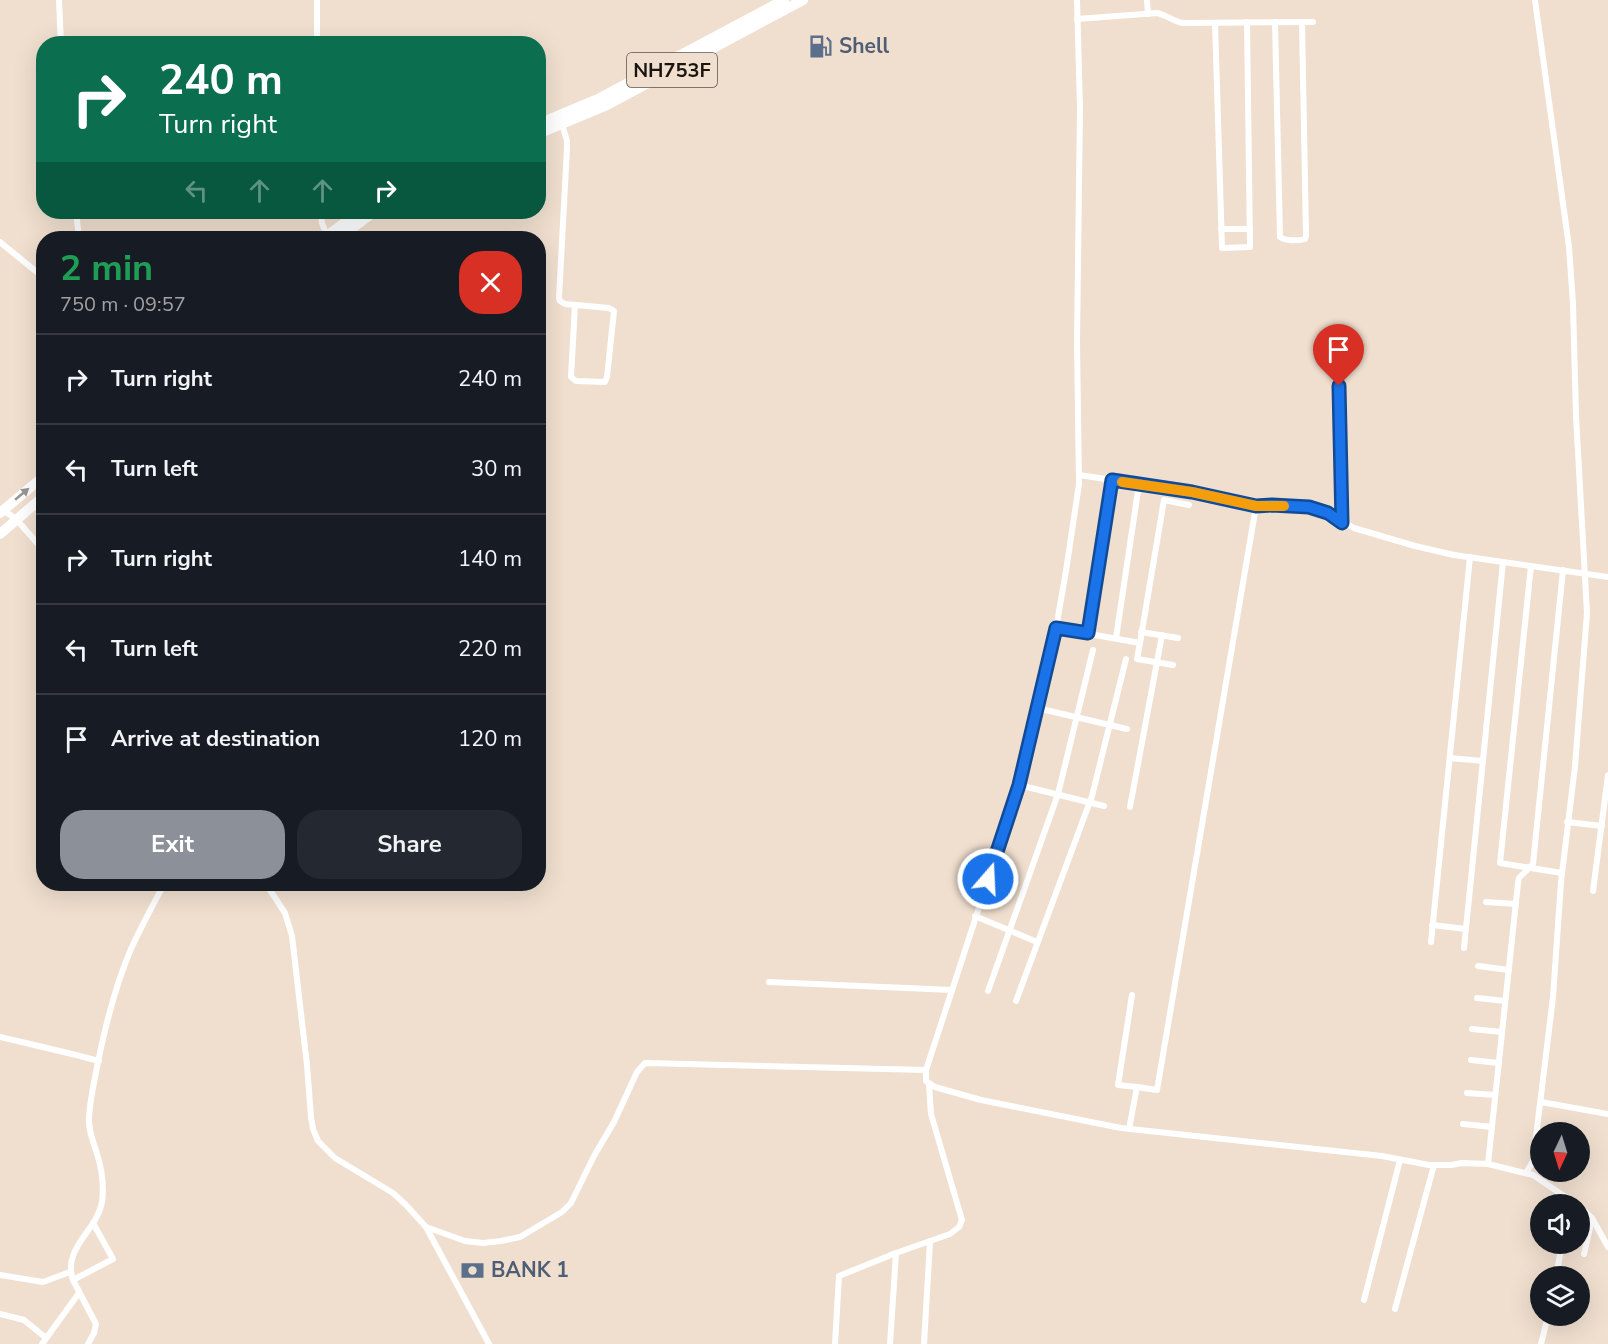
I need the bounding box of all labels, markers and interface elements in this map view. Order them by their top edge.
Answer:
place label: Shell [839,32,890,60]
fuel station icon: Shell [808,33,834,59]
text: 240 m [159,52,283,109]
road number: NH753F [627,53,717,87]
icon: right [60,60,138,138]
text: Turn right [159,106,277,143]
icon: left [180,174,213,207]
icon: ahead [243,174,276,207]
icon: ahead [306,174,339,207]
icon: right [369,174,402,207]
text: 2 min [60,244,153,293]
button: close [459,251,522,314]
text: 750 m · 09:57 [60,291,186,318]
pin [1313,324,1364,386]
icon: arrive [1322,333,1355,366]
icon: right [60,363,93,396]
text: Turn right [111,364,212,394]
text: 240 m [458,364,522,394]
icon: left [60,453,93,486]
text: Turn left [111,454,198,484]
text: 30 m [471,454,522,484]
one-way arrow [14,488,29,501]
icon: right [60,543,93,576]
text: Turn right [111,544,212,574]
text: 140 m [458,544,522,574]
icon: left [60,633,93,666]
text: Turn left [111,634,198,664]
text: 220 m [458,634,522,664]
icon: arrive [60,723,93,756]
text: Arrive at destination [111,724,320,754]
text: 120 m [458,724,522,754]
button: Exit [60,810,285,879]
button: Share [297,810,522,879]
position arrow [956,847,1020,911]
north arrow [1530,1122,1590,1182]
map controls [1530,1122,1590,1326]
button: sound [1530,1194,1590,1254]
place label: BANK 1 [491,1256,569,1284]
bank icon: BANK 1 [460,1257,486,1283]
button: layers [1530,1266,1590,1326]

